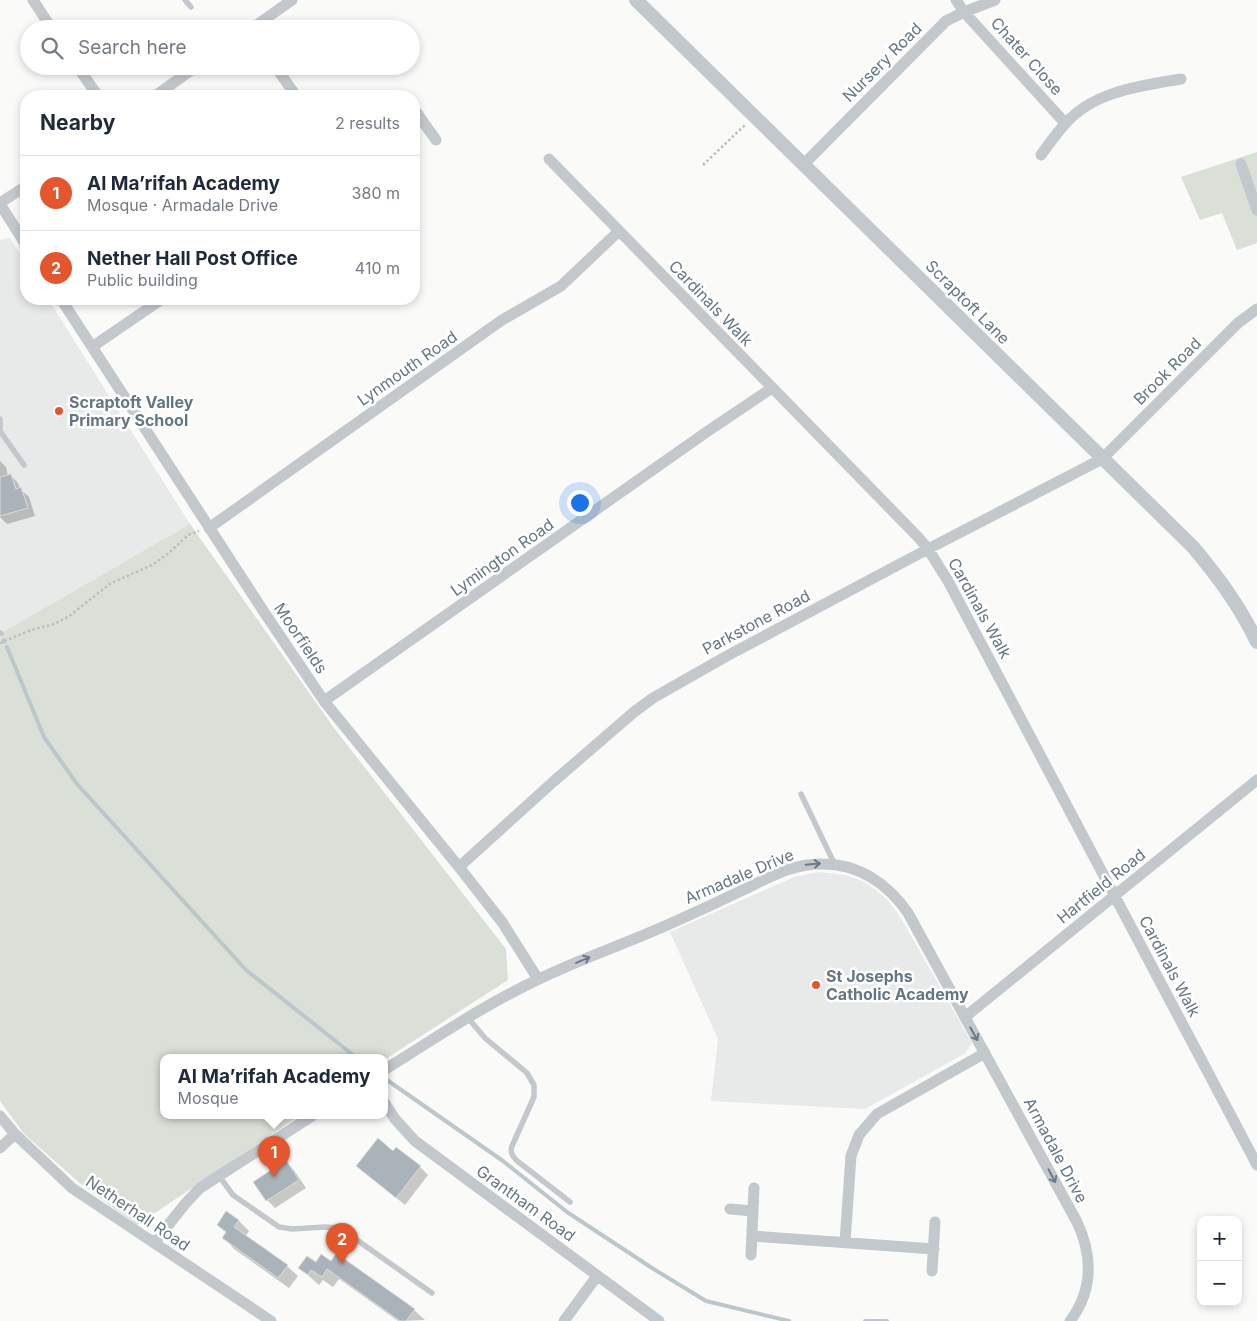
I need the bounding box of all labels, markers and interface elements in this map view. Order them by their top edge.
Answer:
street label: Chater Close [987,13,1067,99]
street label: Nursery Road [838,18,926,106]
search box [20,20,420,75]
icon: search [38,34,66,62]
text: Search here [78,36,187,59]
text: Nearby [40,110,115,135]
text: 2 results [335,113,400,133]
text: Al Ma’rifah Academy [87,172,280,195]
text: 1 [53,183,59,203]
text: 380 m [352,183,400,203]
text: Mosque · Armadale Drive [87,195,278,215]
text: Nether Hall Post Office [87,247,298,270]
street label: Cardinals Walk [665,256,757,350]
street label: Scraptoft Lane [922,256,1014,348]
text: 2 [51,258,61,278]
text: 410 m [355,258,400,278]
text: Public building [87,270,198,290]
street label: Lynmouth Road [353,326,461,410]
street label: Brook Road [1129,333,1205,409]
place label: Scraptoft Valley Primary School [69,392,194,430]
marker: Scraptoft Valley Primary School [53,405,65,417]
your location [567,490,593,516]
street label: Lymington Road [447,514,557,600]
street label: Cardinals Walk [944,554,1016,662]
street label: Parkstone Road [699,585,813,659]
street label: Moorfields [270,599,332,677]
street label: Armadale Drive [681,844,797,908]
street label: Hartfield Road [1053,844,1149,928]
one-way arrow [805,860,821,869]
street label: Cardinals Walk [1135,912,1205,1020]
one-way arrow [575,955,590,965]
place label: St Josephs Catholic Academy [826,966,969,1004]
marker: St Josephs Catholic Academy [810,979,822,991]
one-way arrow [969,1026,979,1041]
popup [160,1054,388,1119]
text: Al Ma’rifah Academy [178,1065,370,1088]
text: Mosque [178,1088,239,1108]
street label: Armadale Drive [1020,1094,1092,1206]
pin: 1 [258,1136,290,1177]
street label: Grantham Road [473,1160,579,1246]
one-way arrow [1047,1169,1057,1184]
street label: Netherhall Road [82,1171,194,1255]
map controls [1197,1216,1242,1306]
button: + [1197,1216,1242,1261]
pin: 2 [326,1223,358,1264]
button: − [1197,1261,1242,1306]

